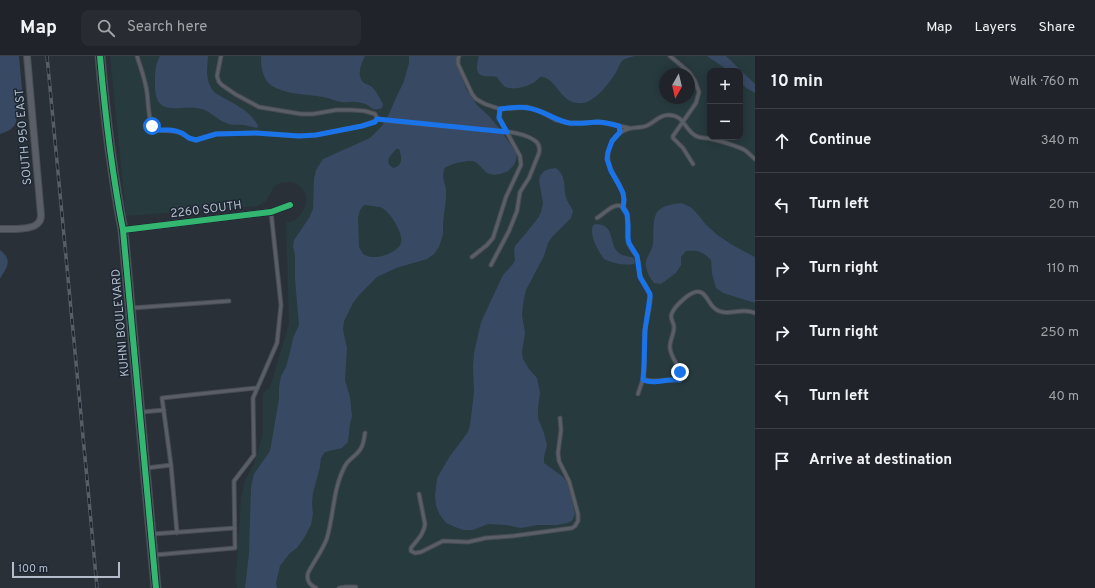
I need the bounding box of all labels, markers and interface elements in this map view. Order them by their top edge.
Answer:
search box [81,10,361,46]
text: Map [20,16,57,40]
icon: search [95,17,117,39]
text: Search here [127,18,207,37]
text: Map [926,19,952,36]
text: Layers [974,19,1016,36]
text: Share [1038,19,1075,36]
north arrow [659,68,695,104]
map controls [707,68,743,140]
button: + [707,68,743,104]
text: 10 min [771,71,823,93]
text: Walk · 760 m [1009,74,1079,90]
street label: SOUTH 950 EAST [12,88,36,186]
button: − [707,104,743,140]
route start [143,117,161,135]
icon: ahead [771,130,793,152]
text: Continue [809,131,871,150]
text: 340 m [1041,133,1079,149]
icon: left [771,194,793,216]
text: Turn left [809,195,869,214]
text: 20 m [1049,197,1079,213]
street label: 2260 SOUTH [169,198,243,222]
icon: right [771,258,793,280]
text: Turn right [809,259,878,278]
text: 110 m [1047,261,1079,277]
street label: KUHNI BOULEVARD [108,268,134,378]
icon: right [771,322,793,344]
text: Turn right [809,323,878,342]
text: 250 m [1041,325,1079,341]
route end [671,363,689,381]
icon: left [771,386,793,408]
text: Turn left [809,387,869,406]
text: 40 m [1049,389,1079,405]
icon: arrive [771,450,793,472]
text: Arrive at destination [809,451,952,470]
scale bar [12,560,120,579]
text: 100 m [18,562,48,576]

